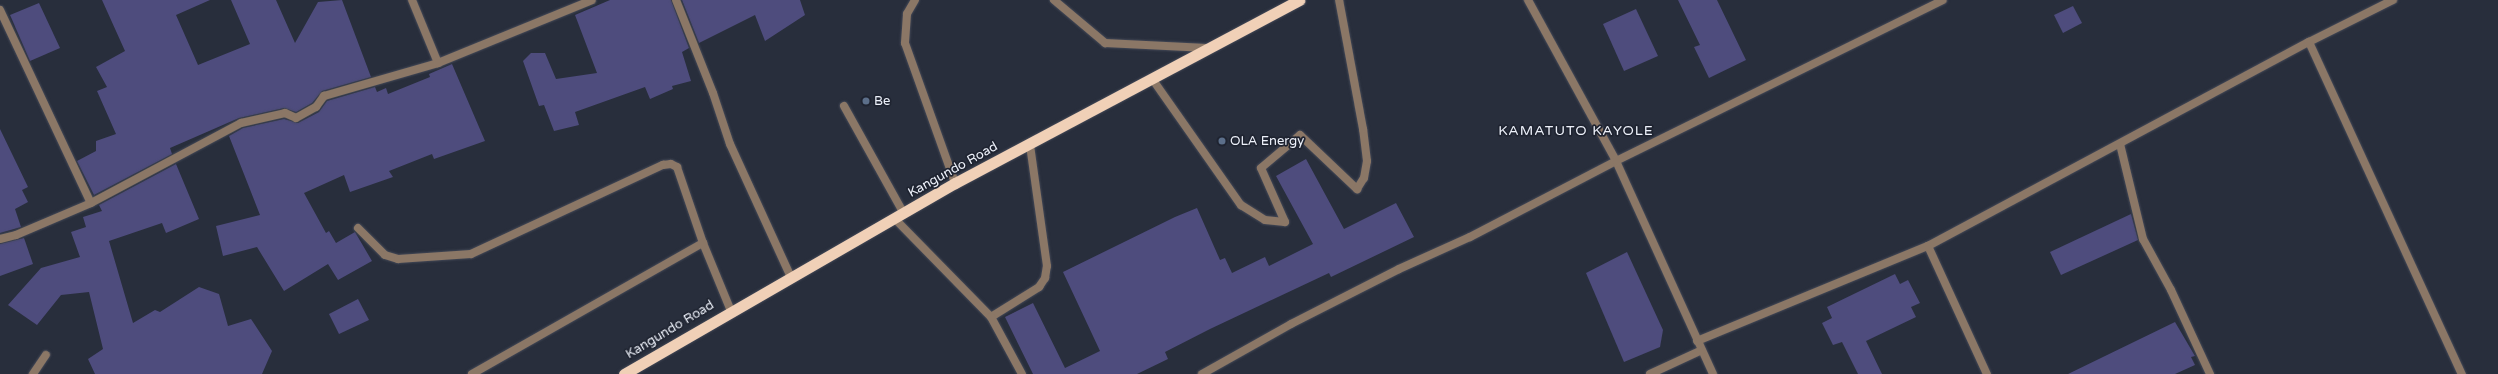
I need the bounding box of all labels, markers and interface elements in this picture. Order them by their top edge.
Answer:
place label: Be [874,93,890,109]
marker: Be [861,96,871,106]
district label: KAMATUTO KAYOLE [1498,123,1654,139]
place label: OLA Energy [1230,133,1304,149]
marker: OLA Energy [1217,136,1227,146]
street label: Kangundo Road [905,139,1001,201]
street label: Kangundo Road [623,298,717,362]

